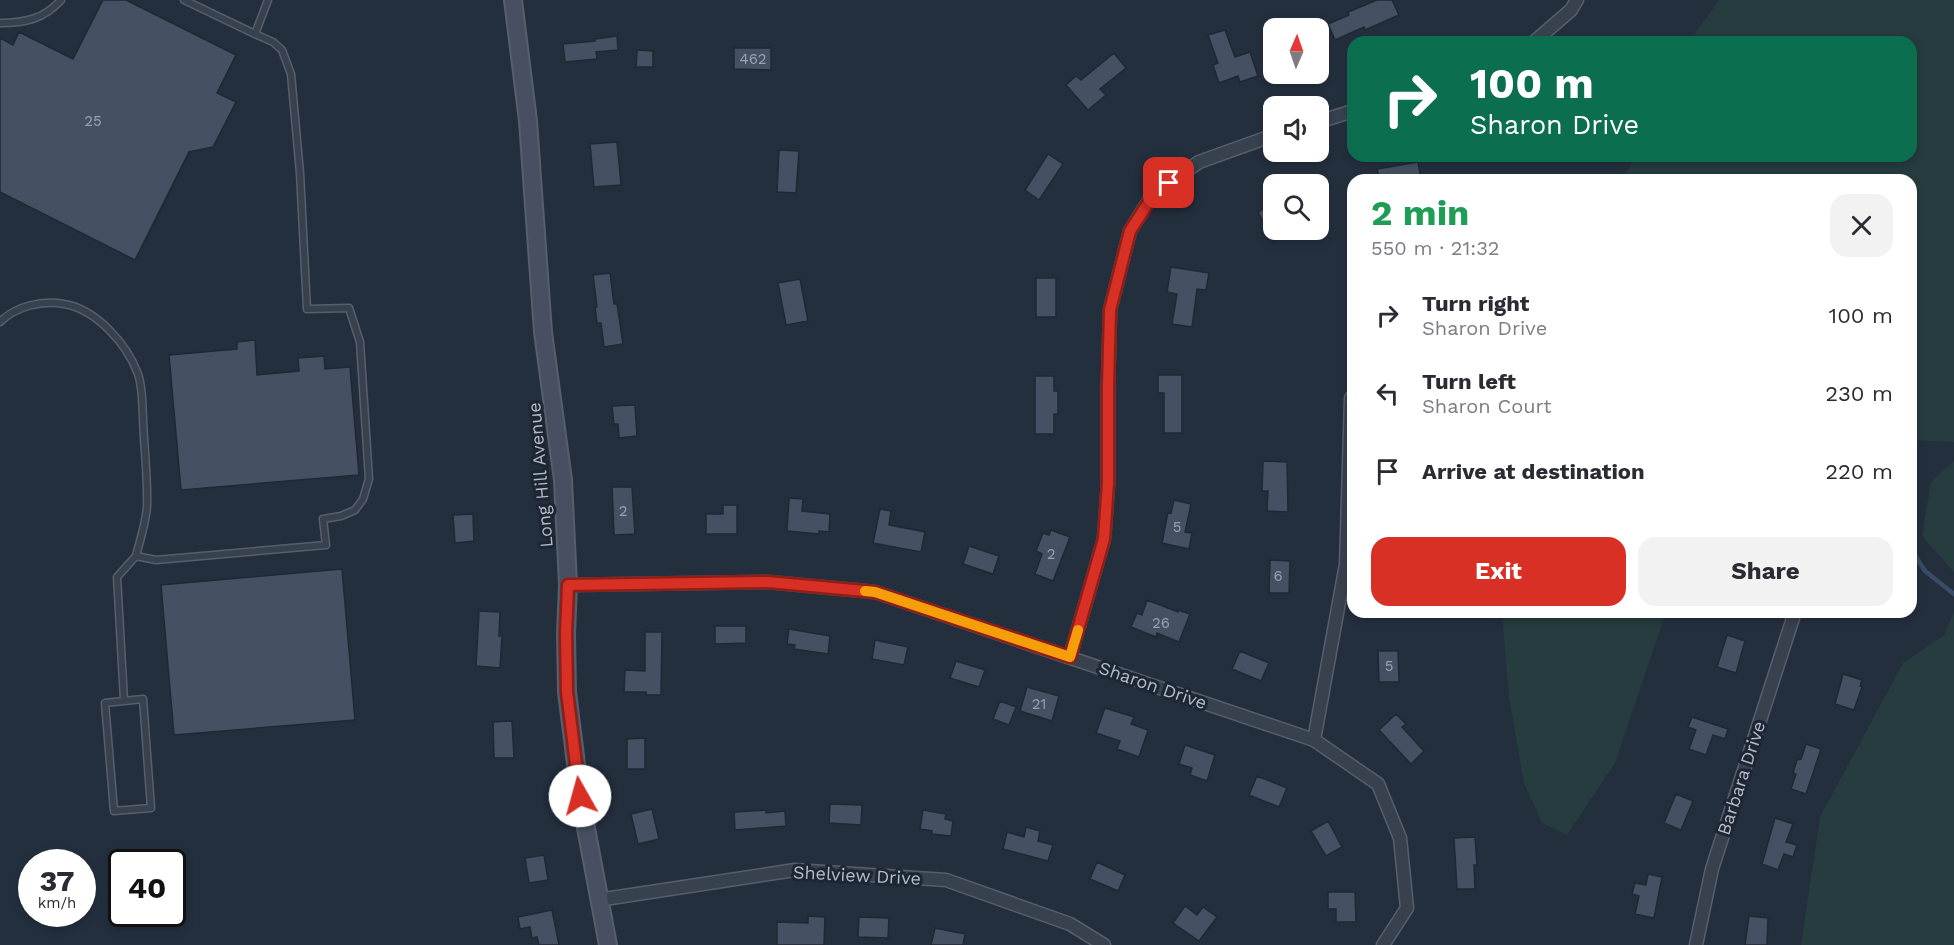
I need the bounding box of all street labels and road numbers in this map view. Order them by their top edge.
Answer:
street label: Long Hill Avenue [523,402,557,548]
street label: Sharon Drive [1096,657,1210,713]
street label: Barbara Drive [1713,718,1769,838]
street label: Shelview Drive [792,861,922,889]

